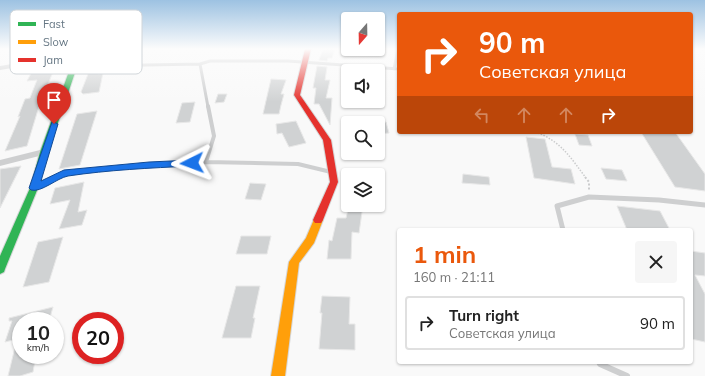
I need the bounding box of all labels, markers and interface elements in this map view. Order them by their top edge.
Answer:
legend [10,10,142,74]
north arrow [341,12,385,56]
map controls [341,12,385,212]
text: Fast [43,17,65,31]
text: 90 m [479,25,545,60]
icon: right [413,28,465,80]
text: Slow [43,35,69,49]
text: Jam [43,53,63,67]
text: Советская улица [479,60,627,83]
button: sound [341,64,385,108]
pin [37,83,71,124]
icon: arrive [43,89,65,111]
icon: left [471,104,493,126]
icon: ahead [513,104,535,126]
icon: ahead [555,104,577,126]
icon: right [597,104,619,126]
button: search [341,116,385,160]
position arrow [171,142,213,184]
button: layers [341,168,385,212]
text: 1 min [413,239,476,269]
button: close [635,241,677,283]
text: 160 m · 21:11 [413,269,495,285]
text: Turn right [449,306,519,325]
speed limit sign: 20 [72,312,124,364]
icon: right [415,312,437,334]
text: 90 m [640,314,675,333]
text: 10 [26,320,50,345]
text: Советская улица [449,325,556,341]
text: km/h [27,341,49,354]

